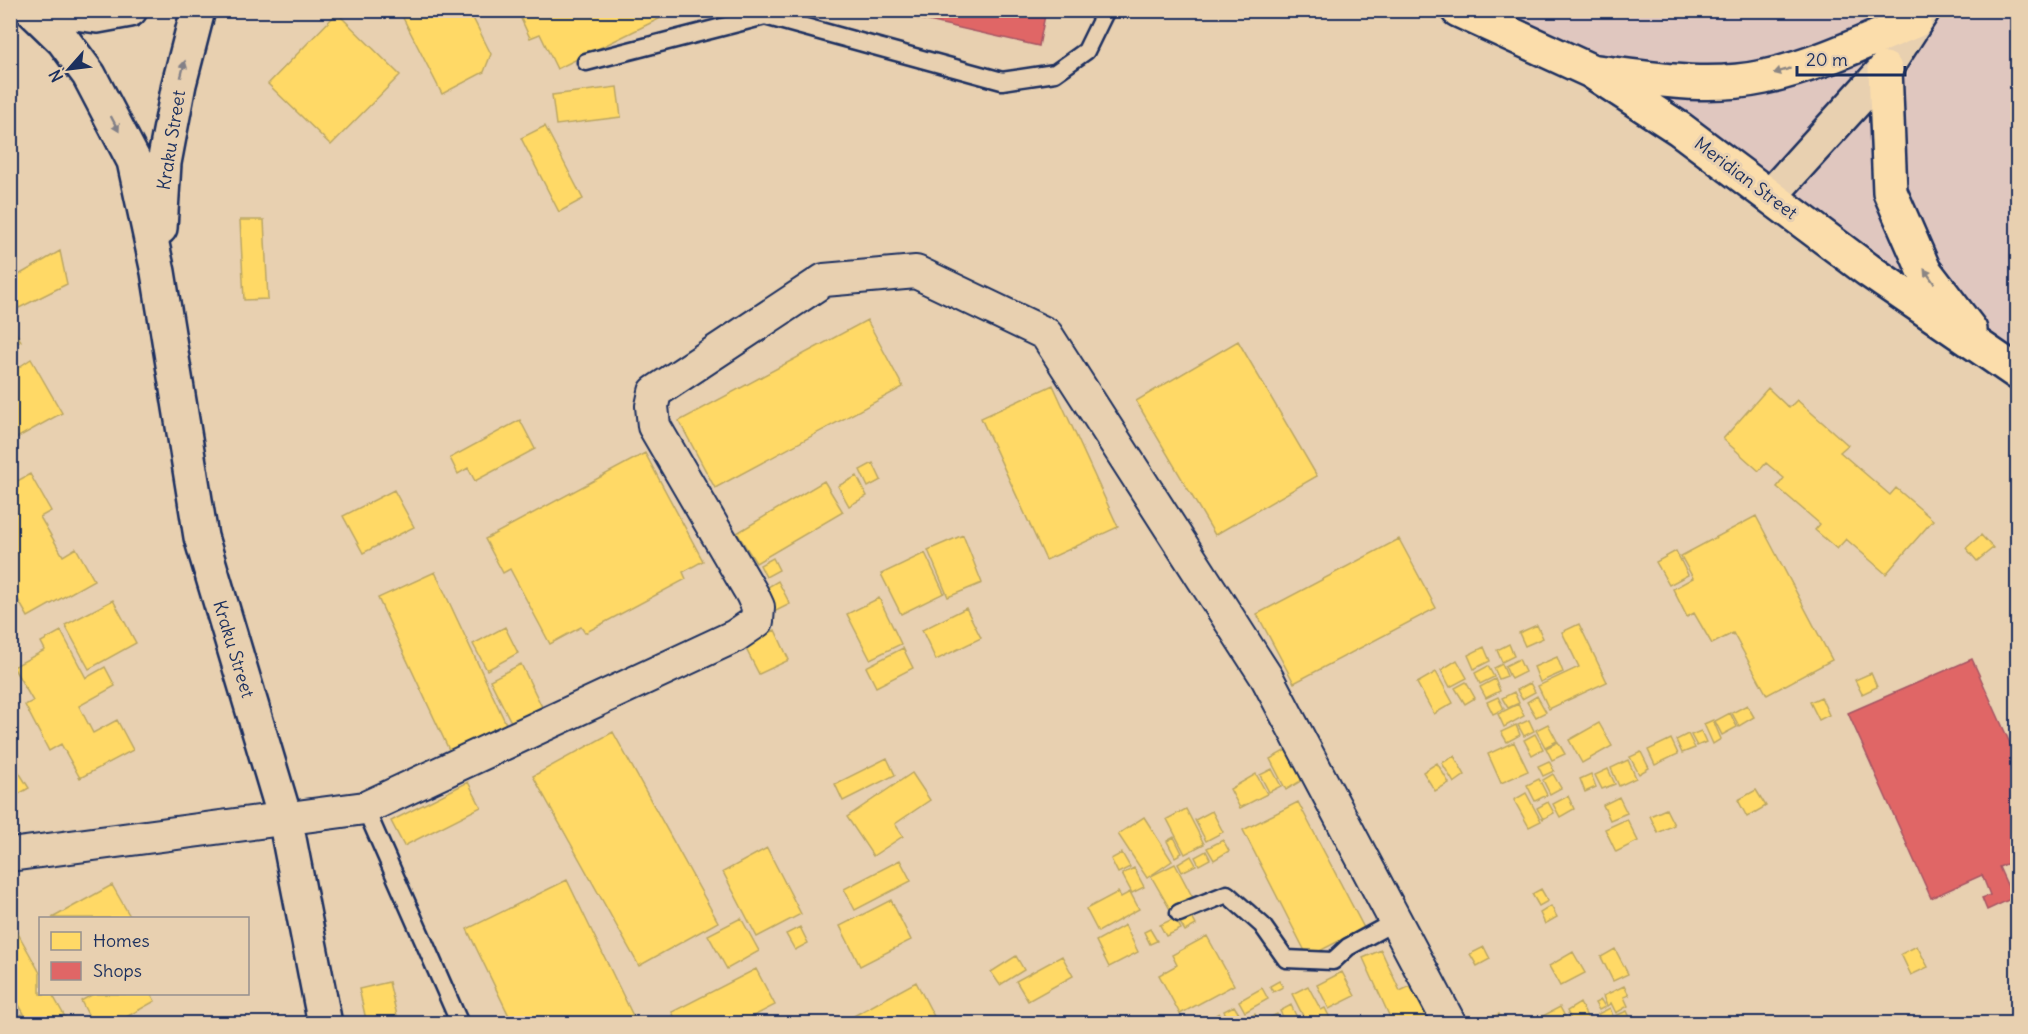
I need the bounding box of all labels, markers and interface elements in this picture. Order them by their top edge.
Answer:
north arrow [39,39,99,99]
scale bar [1797,39,1905,77]
text: 20 m [1806,48,1848,71]
one-way arrow [179,59,189,78]
text: N [44,66,67,86]
one-way arrow [1773,67,1791,76]
street label: Kraku Street [152,89,190,191]
one-way arrow [110,116,120,133]
street label: Meridian Street [1690,132,1802,224]
one-way arrow [1923,268,1935,284]
street label: Kraku Street [208,598,260,700]
legend [39,917,249,995]
text: Homes [93,929,150,952]
text: Shops [93,959,142,982]

